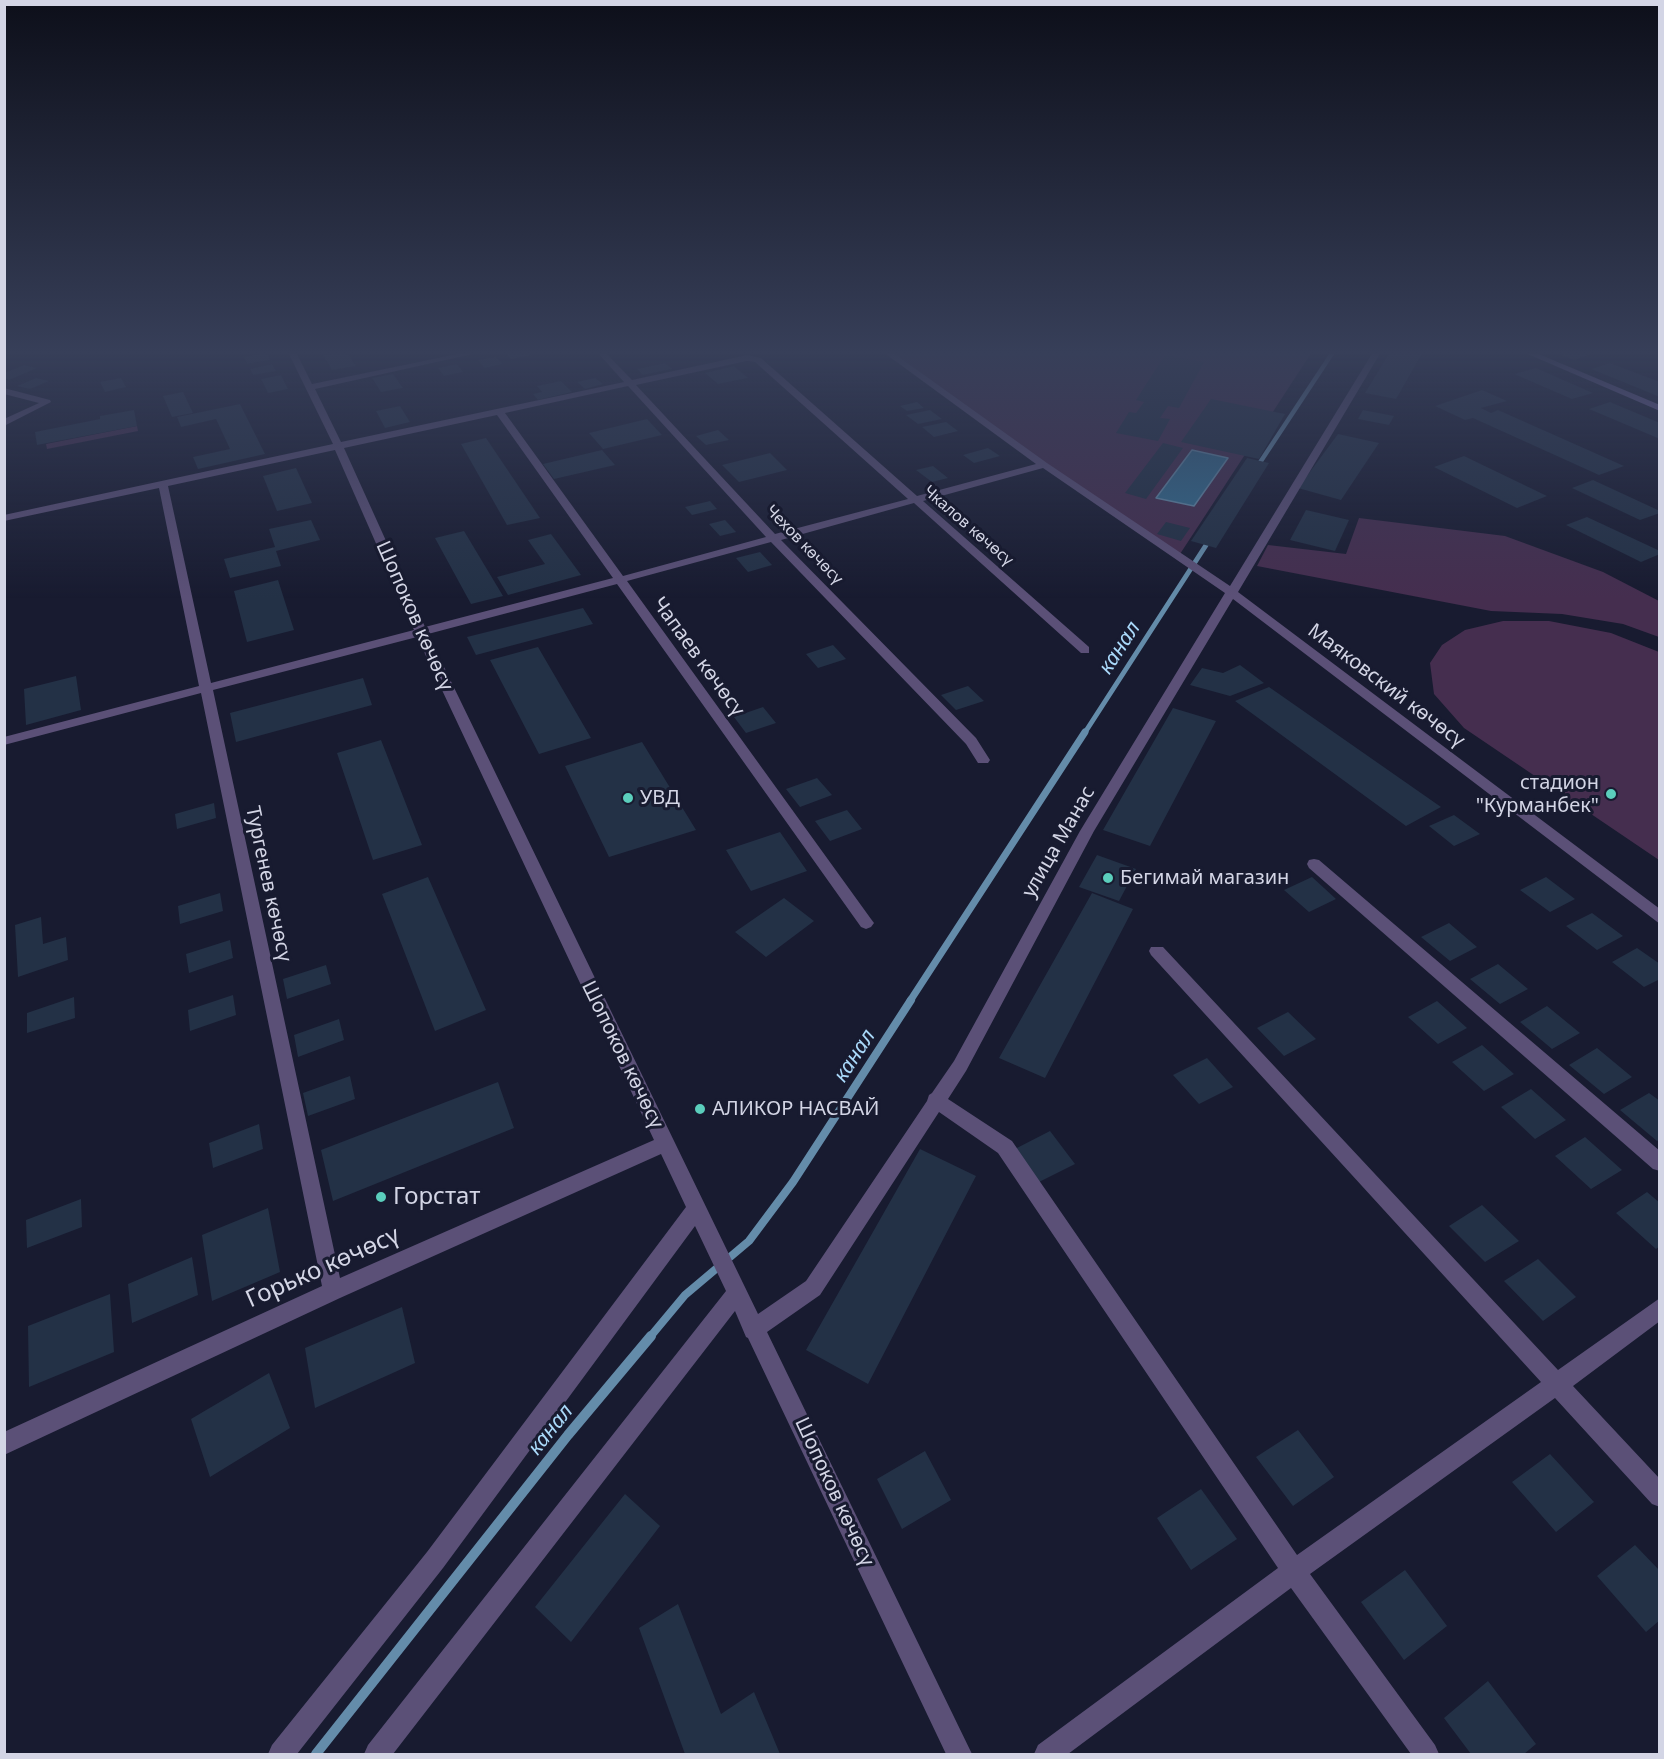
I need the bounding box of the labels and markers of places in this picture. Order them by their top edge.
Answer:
place label: стадион "Курманбек" [1476,771,1599,818]
place label: УВД [640,786,680,810]
marker: стадион "Курманбек" [1604,787,1618,801]
marker: УВД [621,791,635,805]
place label: Бегимай магазин [1120,866,1289,890]
marker: Бегимай магазин [1101,871,1115,885]
place label: АЛИКОР НАСВАЙ [712,1097,879,1121]
marker: АЛИКОР НАСВАЙ [693,1102,707,1116]
place label: Горстат [393,1183,480,1211]
marker: Горстат [374,1190,388,1204]

